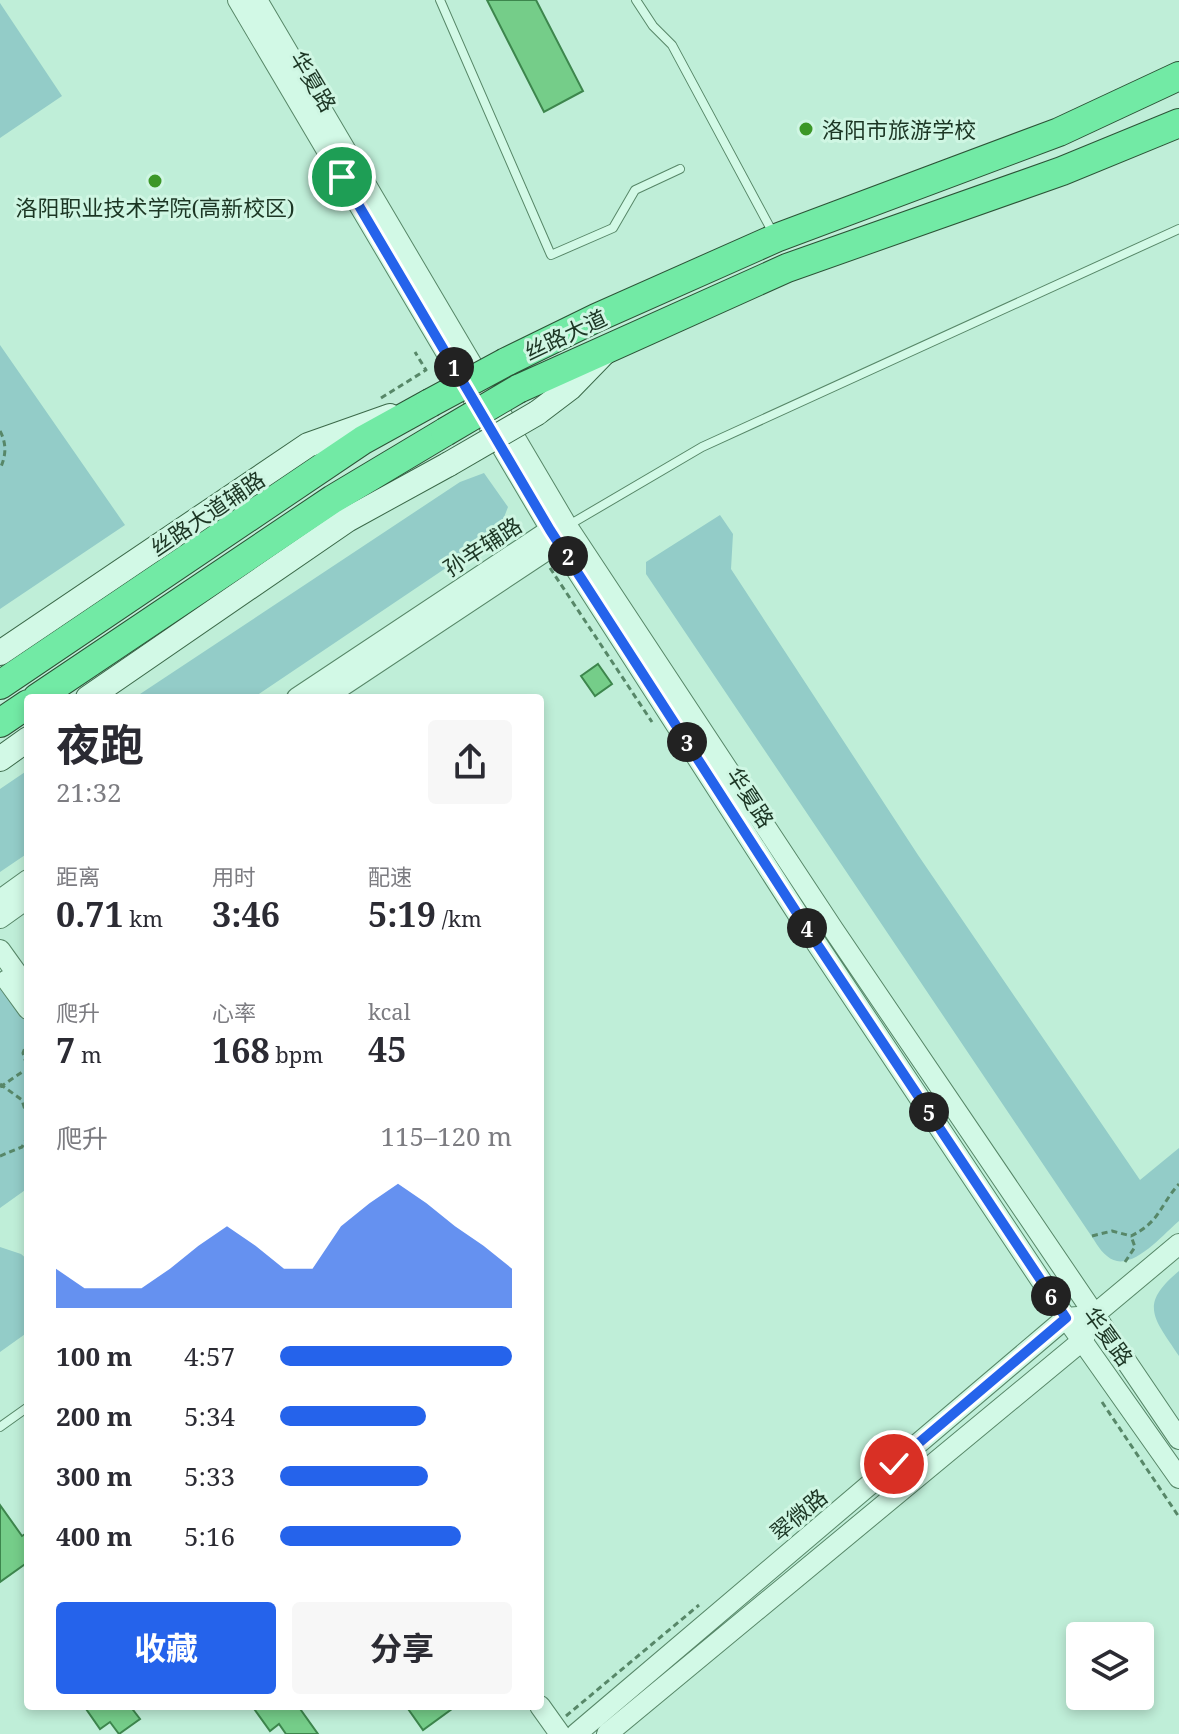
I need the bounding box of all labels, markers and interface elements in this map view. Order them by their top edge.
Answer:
street label: 华夏路 [284,45,344,117]
place label: 洛阳市旅游学校 [822,114,976,144]
marker: 洛阳市旅游学校 [797,120,815,138]
pin [308,143,376,211]
icon: arrive [320,155,364,199]
marker: 洛阳职业技术学院(高新校区) [146,172,164,190]
place label: 洛阳职业技术学院(高新校区) [15,192,295,222]
street label: 丝路大道 [519,302,611,366]
pin: 1 [434,347,474,387]
text: 1 [448,352,460,382]
street label: 丝路大道辅路 [144,464,270,562]
street label: 孙辛辅路 [437,509,527,583]
pin: 2 [548,536,588,576]
text: 2 [562,541,574,571]
text: 夜跑 [56,714,144,774]
button: share [428,720,512,804]
pin: 3 [667,722,707,762]
text: 3 [681,727,693,757]
street label: 华夏路 [720,761,782,833]
text: 21:32 [56,774,122,810]
text: 距离 [56,861,100,891]
text: 用时 [212,861,256,891]
text: 配速 [368,861,412,891]
text: 0.71 [56,891,124,937]
text: 3:46 [212,891,280,937]
text: 5:19 [368,891,436,937]
text: km [124,903,163,933]
text: /km [436,903,482,933]
pin: 4 [787,908,827,948]
text: 4 [801,913,813,943]
text: kcal [368,996,410,1026]
text: 爬升 [56,997,100,1027]
text: 心率 [212,997,256,1027]
text: 45 [368,1026,406,1072]
text: 7 [56,1027,75,1073]
text: 168 [212,1027,270,1073]
text: m [75,1039,102,1069]
text: bpm [270,1039,323,1069]
pin: 5 [909,1092,949,1132]
text: 5 [923,1097,935,1127]
text: 115–120 m [380,1118,512,1154]
text: 爬升 [56,1120,108,1156]
pin: 6 [1031,1276,1071,1316]
text: 6 [1045,1281,1057,1311]
street label: 华夏路 [1077,1300,1141,1372]
text: 100 m [56,1338,132,1374]
text: 4:57 [184,1338,235,1374]
text: 200 m [56,1398,132,1434]
text: 5:34 [184,1398,235,1434]
pin [860,1430,928,1498]
icon: check [872,1442,916,1486]
text: 300 m [56,1458,132,1494]
text: 5:33 [184,1458,235,1494]
street label: 翠微路 [763,1481,833,1547]
text: 400 m [56,1518,132,1554]
text: 5:16 [184,1518,235,1554]
button: 收藏 [56,1602,276,1694]
button: 分享 [292,1602,512,1694]
map controls [1066,1622,1154,1710]
button: layers [1066,1622,1154,1710]

